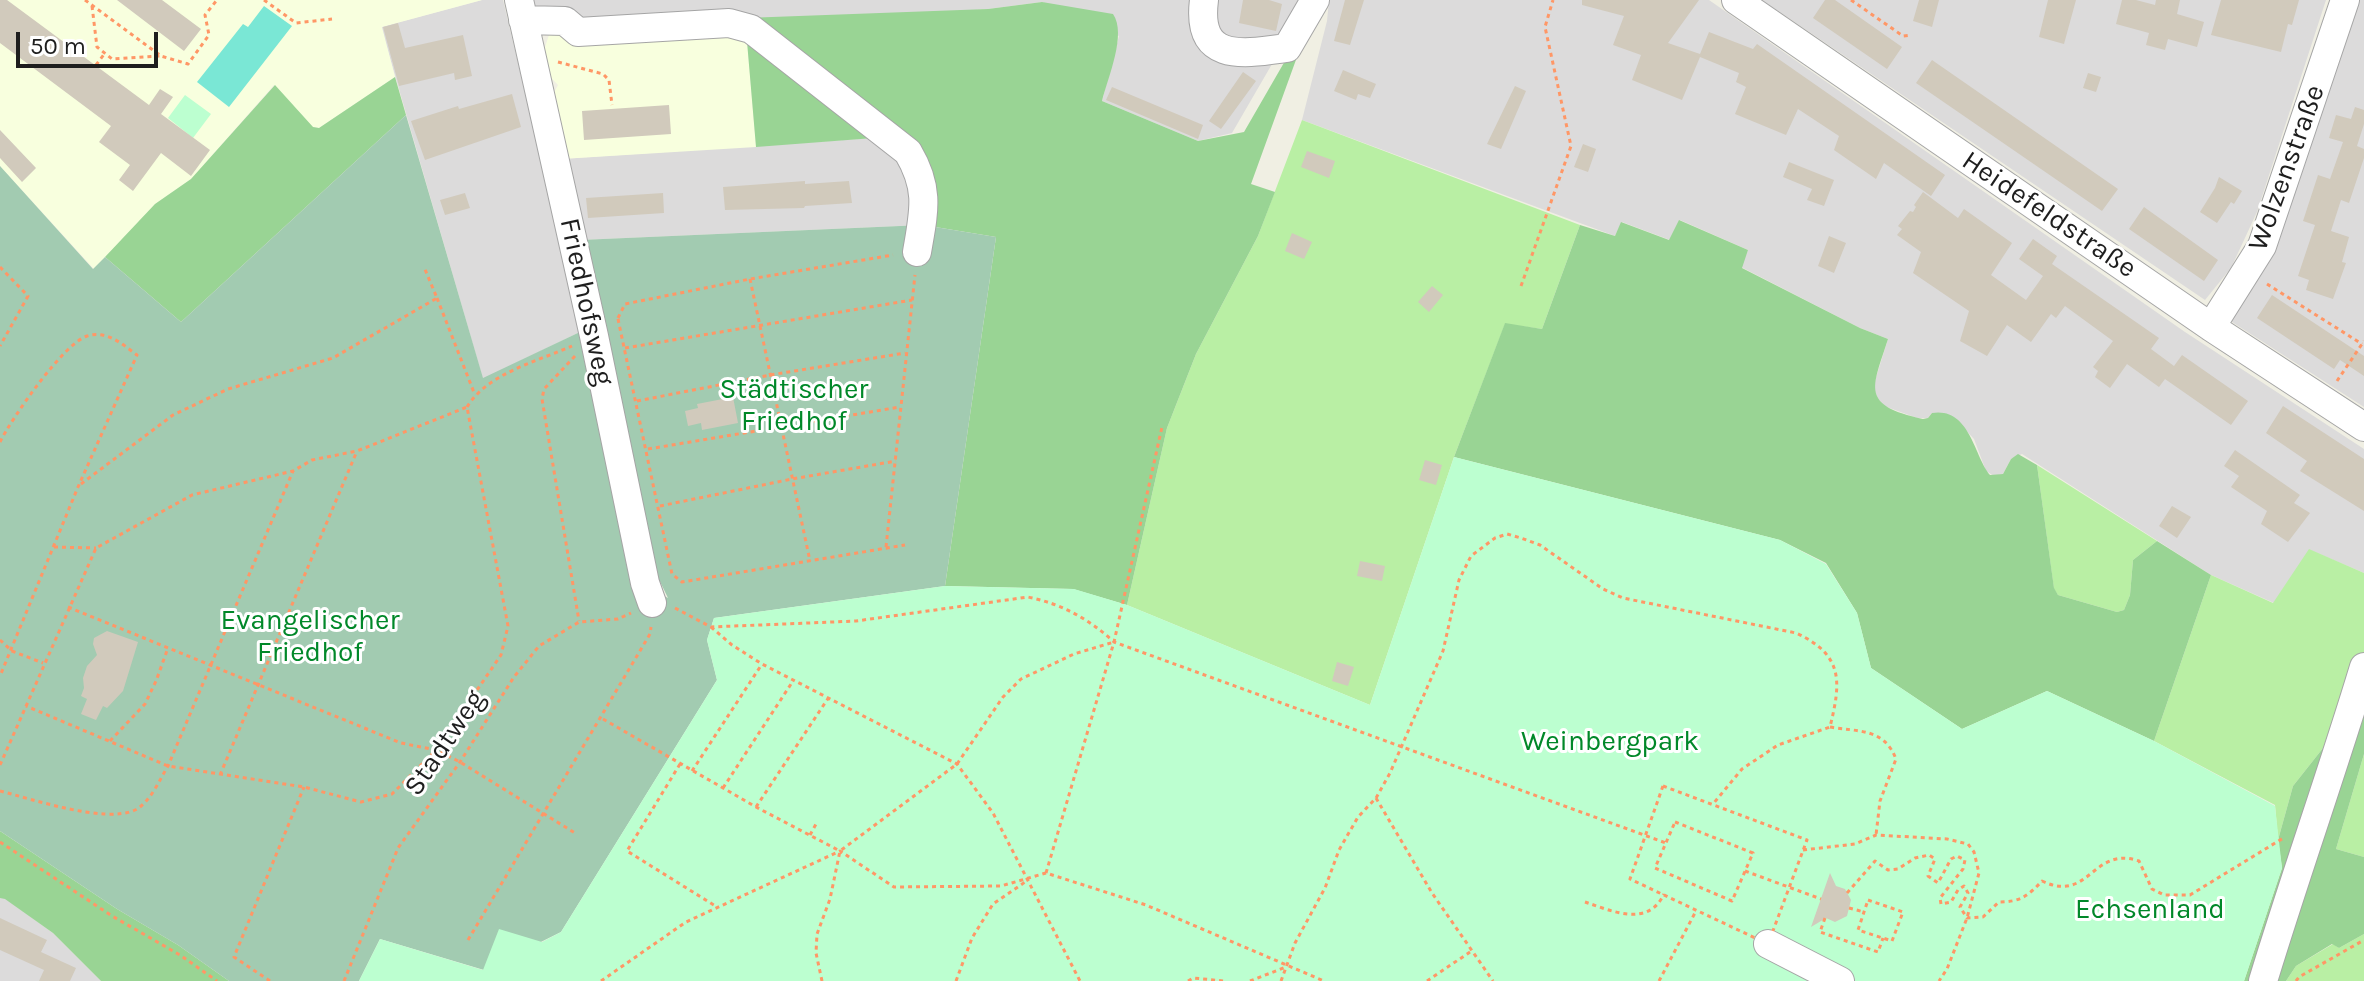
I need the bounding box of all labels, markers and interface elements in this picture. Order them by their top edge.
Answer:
scale bar [20,16,162,66]
text: 50 m [30,32,86,60]
street label: Wolzenstraße [2241,80,2333,256]
street label: Heidefeldstraße [1955,144,2143,286]
street label: Friedhofsweg [552,215,620,389]
park label: Städtischer Friedhof [720,373,868,439]
park label: Evangelischer Friedhof [220,604,400,670]
street label: Stadtweg [397,684,493,802]
park label: Weinbergpark [1521,725,1699,759]
park label: Echsenland [2075,893,2225,927]

